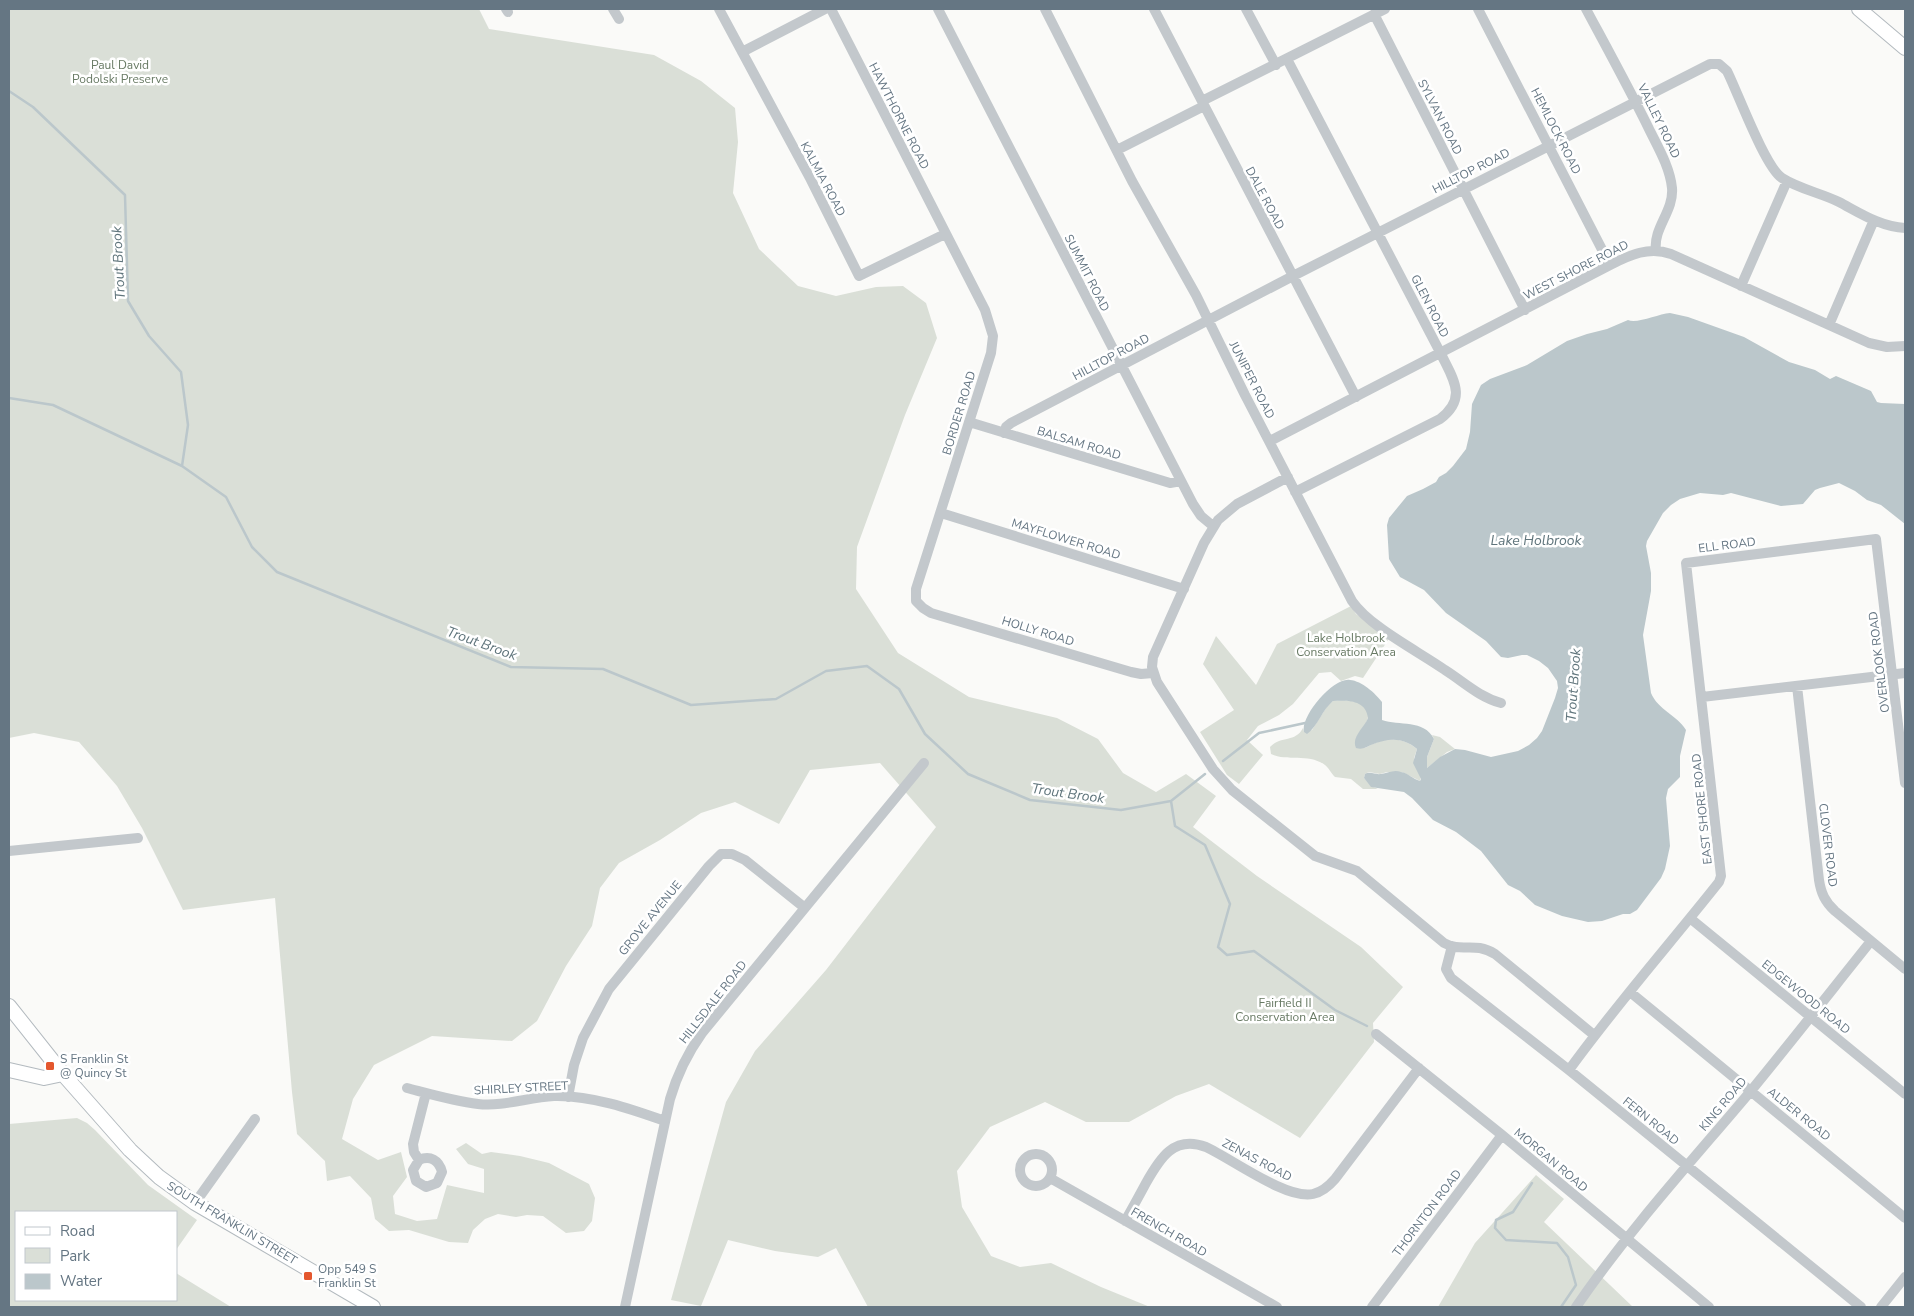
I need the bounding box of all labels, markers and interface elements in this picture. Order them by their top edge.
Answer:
park label: Paul David Podolski Preserve [72,57,168,87]
street label: HAWTHORNE ROAD [865,60,933,172]
street label: SYLVAN ROAD [1414,76,1466,158]
street label: VALLEY ROAD [1634,80,1684,161]
street label: HEMLOCK ROAD [1527,85,1585,177]
street label: KALMIA ROAD [797,139,849,219]
street label: HILLTOP ROAD [1430,145,1513,197]
street label: DALE ROAD [1242,164,1288,232]
water label: Trout Brook [107,225,130,300]
street label: SUMMIT ROAD [1061,232,1113,314]
street label: WEST SHORE ROAD [1521,236,1631,303]
street label: GLEN ROAD [1407,272,1453,340]
street label: HILLTOP ROAD [1070,330,1152,384]
street label: JUNIPER ROAD [1225,338,1278,422]
street label: BORDER ROAD [939,369,979,457]
street label: BALSAM ROAD [1035,423,1123,463]
street label: MAYFLOWER ROAD [1010,515,1123,563]
water label: Lake Holbrook [1490,531,1583,550]
street label: ELL ROAD [1697,534,1757,556]
street label: OVERLOOK ROAD [1865,610,1893,714]
street label: HOLLY ROAD [1000,612,1076,650]
water label: Trout Brook [444,622,520,665]
park label: Lake Holbrook Conservation Area [1296,630,1396,660]
water label: Trout Brook [1561,647,1586,722]
street label: EAST SHORE ROAD [1688,753,1716,865]
water label: Trout Brook [1030,779,1107,808]
street label: CLOVER ROAD [1815,802,1841,888]
street label: GROVE AVENUE [615,877,685,959]
street label: EDGEWOOD ROAD [1758,956,1854,1038]
street label: HILLSDALE ROAD [676,957,751,1047]
park label: Fairfield II Conservation Area [1235,995,1335,1025]
place label: S Franklin St @ Quincy St [60,1051,129,1081]
marker: S Franklin St @ Quincy St [44,1060,56,1072]
street label: KING ROAD [1696,1074,1750,1134]
street label: SHIRLEY STREET [473,1077,570,1098]
street label: ALDER ROAD [1764,1084,1834,1144]
street label: FERN ROAD [1619,1093,1683,1149]
street label: MORGAN ROAD [1511,1124,1591,1196]
street label: ZENAS ROAD [1219,1135,1295,1185]
street label: THORNTON ROAD [1389,1166,1465,1260]
street label: SOUTH FRANKLIN STREET [164,1178,301,1269]
street label: FRENCH ROAD [1128,1204,1210,1260]
legend [15,1211,178,1301]
text: Road [60,1221,95,1241]
text: Park [60,1246,90,1266]
place label: Opp 549 S Franklin St [318,1261,376,1291]
marker: Opp 549 S Franklin St [302,1270,314,1282]
text: Water [60,1271,103,1291]

